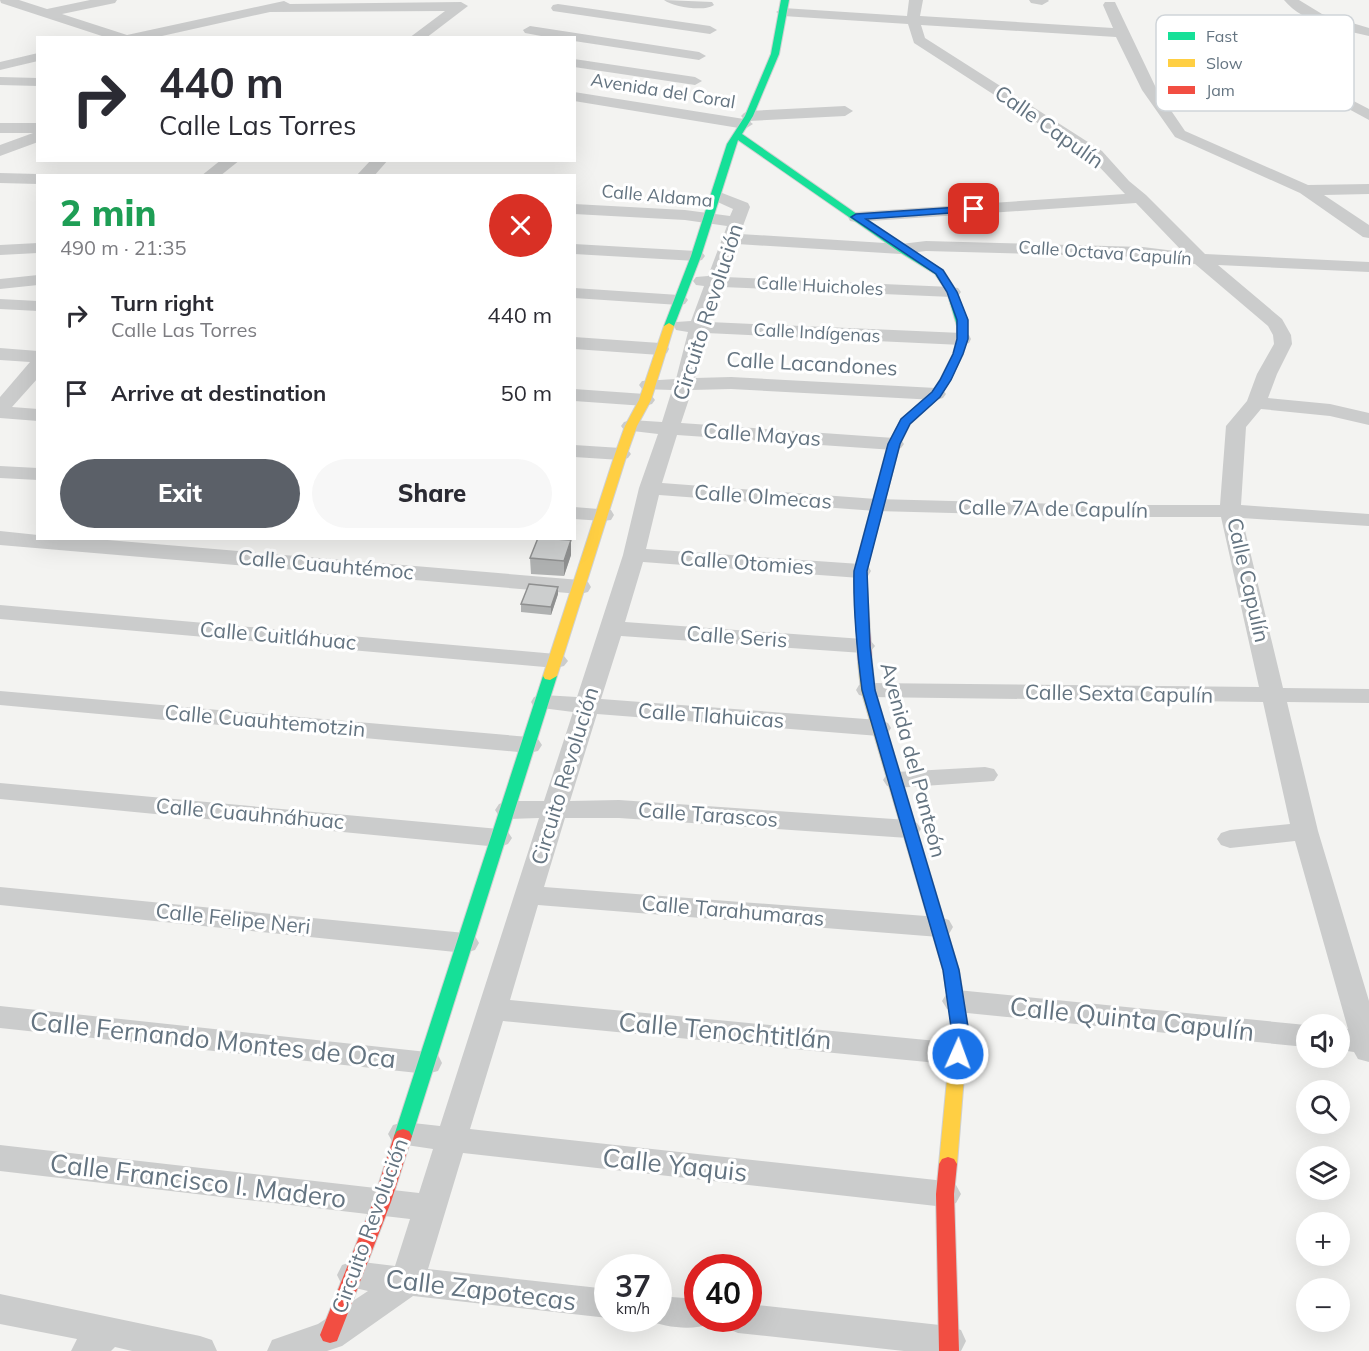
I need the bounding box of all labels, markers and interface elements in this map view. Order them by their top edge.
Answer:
legend [1156,15,1354,111]
text: Fast [1206,26,1238,46]
text: Slow [1206,53,1243,73]
text: 440 m [159,56,284,109]
icon: right [60,60,138,138]
street label: Avenida del Coral [589,68,737,113]
street label: Calle Capulín [990,79,1109,173]
text: Jam [1206,80,1235,100]
text: Calle Las Torres [159,108,356,142]
street label: Calle Aldama [600,179,714,212]
pin [948,183,999,234]
text: 2 min [60,190,156,235]
icon: arrive [957,192,990,225]
button: close [489,194,552,257]
street label: Circuito Revolución [666,220,748,403]
text: 490 m · 21:35 [60,235,186,260]
street label: Calle Octava Capulín [1018,235,1192,270]
street label: Calle Huicholes [756,271,884,300]
text: Turn right [111,289,214,317]
icon: right [60,299,93,332]
text: 440 m [487,301,552,329]
text: Calle Las Torres [111,317,257,342]
street label: Calle Indígenas [753,318,881,347]
street label: Calle Lacandones [726,346,898,380]
icon: arrive [60,377,93,410]
text: Arrive at destination [111,379,326,407]
text: 50 m [501,379,552,407]
street label: Calle Mayas [702,417,822,451]
button: Exit [60,459,300,528]
button: Share [312,459,552,528]
street label: Calle Olmecas [693,478,833,514]
street label: Calle 7A de Capulín [958,493,1148,523]
street label: Calle Capulín [1222,515,1276,645]
street label: Calle Cuauhtémoc [237,543,415,585]
street label: Calle Otomies [679,544,815,580]
street label: Calle Cuitláhuac [199,615,357,655]
street label: Calle Seris [686,620,788,652]
street label: Avenida del Panteón [875,659,953,860]
street label: Calle Sexta Capulín [1025,678,1213,708]
street label: Circuito Revolución [525,684,603,868]
street label: Calle Tlahuicas [637,697,785,733]
street label: Calle Cuauhtemotzin [164,698,367,742]
street label: Calle Cuauhnáhuac [155,792,345,834]
street label: Calle Tarascos [637,796,779,832]
street label: Calle Tarahumaras [641,889,826,931]
street label: Calle Felipe Neri [154,897,312,939]
street label: Calle Quinta Capulín [1008,989,1256,1048]
street label: Calle Fernando Montes de Oca [29,1004,397,1075]
street label: Calle Tenochtitlán [617,1005,833,1056]
map controls [1296,1014,1350,1332]
button: sound [1296,1014,1350,1068]
position arrow [926,1022,990,1086]
button: search [1296,1080,1350,1134]
street label: Circuito Revolución [325,1135,413,1317]
street label: Calle Yaquis [601,1140,749,1189]
street label: Calle Francisco I. Madero [48,1146,348,1215]
button: layers [1296,1146,1350,1200]
button: + [1296,1212,1350,1266]
speed limit sign: 40 [684,1254,762,1332]
street label: Calle Zapotecas [384,1261,578,1318]
text: 37 [615,1267,651,1305]
button: − [1296,1278,1350,1332]
text: km/h [616,1299,650,1318]

